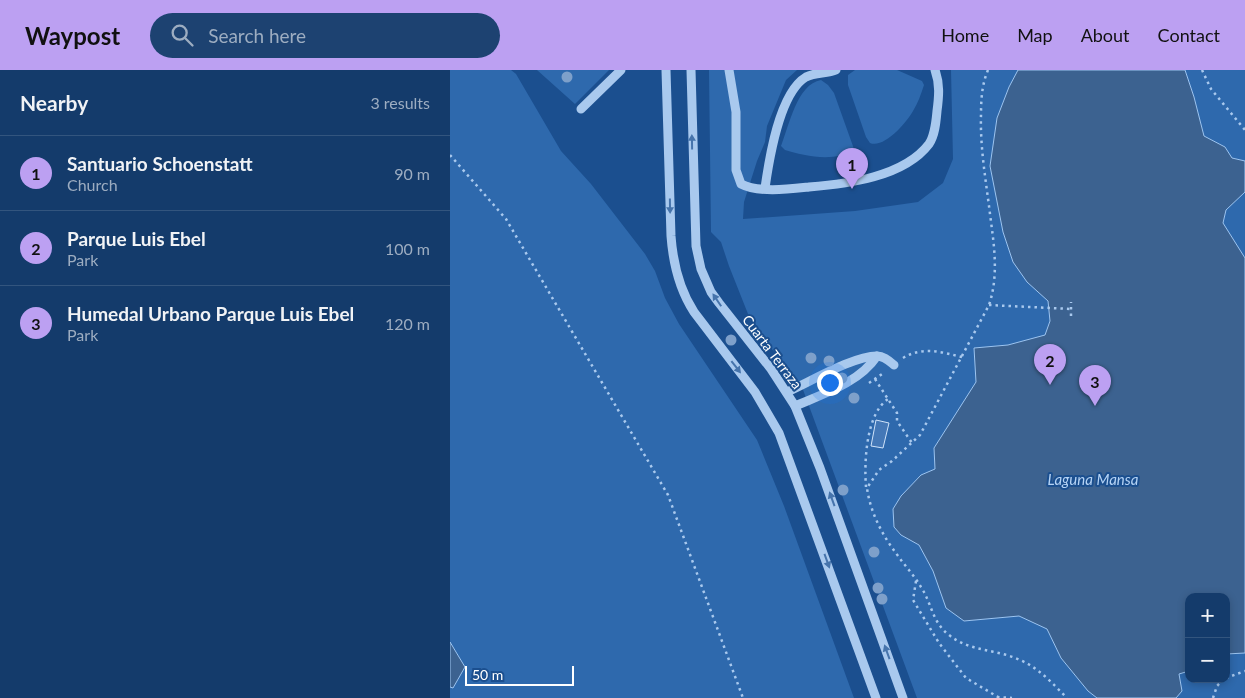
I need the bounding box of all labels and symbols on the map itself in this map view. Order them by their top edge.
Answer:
one-way arrow [688,133,696,149]
pin: 1 [836,148,868,189]
one-way arrow [666,198,674,214]
one-way arrow [712,293,721,306]
street label: Cuarta Terraza [739,311,806,392]
pin: 2 [1034,344,1066,385]
one-way arrow [731,360,742,373]
pin: 3 [1079,365,1111,406]
your location [817,370,843,396]
water label: Laguna Mansa [1048,470,1139,488]
one-way arrow [828,491,836,506]
one-way arrow [823,554,831,569]
one-way arrow [883,644,891,659]
scale bar [465,663,574,686]

